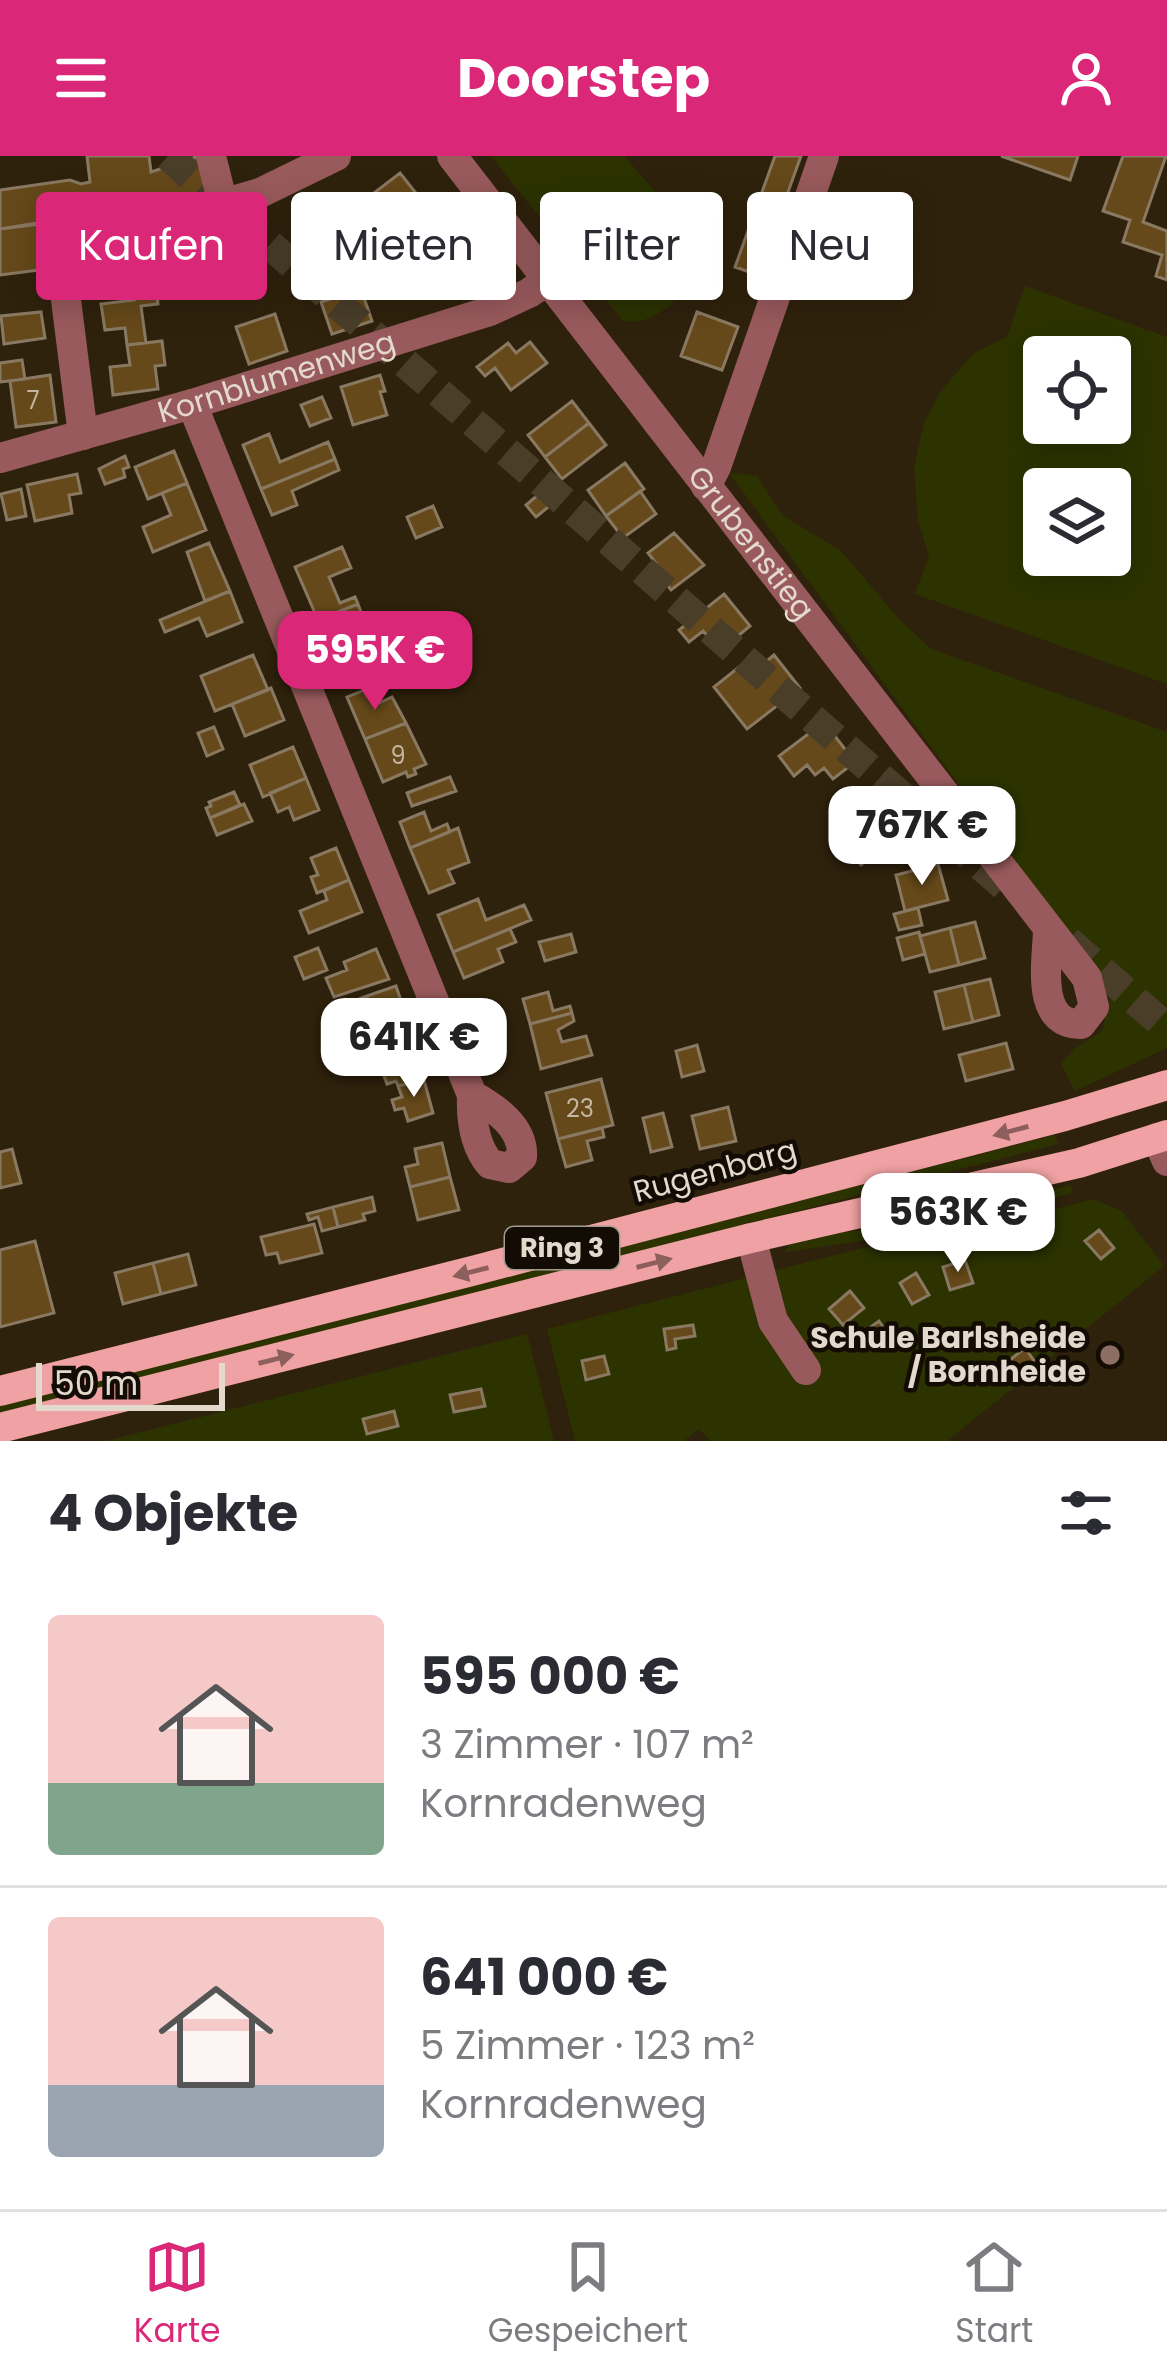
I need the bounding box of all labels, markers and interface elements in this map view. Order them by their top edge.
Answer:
text: Doorstep [457,40,710,116]
icon: menu [48,45,114,111]
icon: person [1053,45,1119,111]
chip: Kaufen [36,192,267,300]
chip: Mieten [291,192,516,300]
chip: Filter [540,192,723,300]
chip: Neu [747,192,913,300]
street label: Kornblumenweg [153,320,401,434]
map controls [1023,336,1131,576]
button: locate [1023,336,1131,444]
house number: 7 [26,384,40,417]
street label: Grubenstieg [678,456,825,629]
button: layers [1023,468,1131,576]
pin: 595K € [277,611,473,713]
text: 595K € [304,622,446,677]
house number: 9 [390,739,406,772]
pin: 767K € [824,786,1020,888]
text: 767K € [855,797,989,852]
pin: 641K € [316,998,512,1100]
text: 641K € [348,1009,480,1064]
house number: 23 [566,1092,594,1125]
one-way arrow [992,1122,1029,1141]
street label: Rugenbarg [628,1128,801,1213]
pin: 563K € [860,1173,1056,1275]
text: 563K € [888,1184,1028,1239]
road number: Ring 3 [505,1227,619,1269]
one-way arrow [636,1253,673,1272]
one-way arrow [452,1263,489,1282]
place label: Schule Barlsheide / Bornheide [810,1316,1086,1393]
marker: Schule Barlsheide / Bornheide [1097,1342,1123,1368]
one-way arrow [258,1348,295,1367]
scale bar [36,1357,225,1410]
text: 50 m [54,1360,138,1407]
text: 4 Objekte [48,1477,298,1549]
icon: filters [1053,1480,1119,1546]
text: 595 000 € [420,1640,680,1712]
icon: home [144,1663,288,1807]
text: 3 Zimmer · 107 m² [420,1717,754,1772]
text: Kornradenweg [420,1776,707,1831]
text: 641 000 € [420,1941,668,2013]
icon: home [144,1965,288,2109]
text: 5 Zimmer · 123 m² [420,2018,755,2073]
text: Kornradenweg [420,2077,707,2132]
tab: Karte [134,2234,221,2356]
tab: Gespeichert [488,2234,688,2356]
tab: Start [955,2234,1033,2356]

